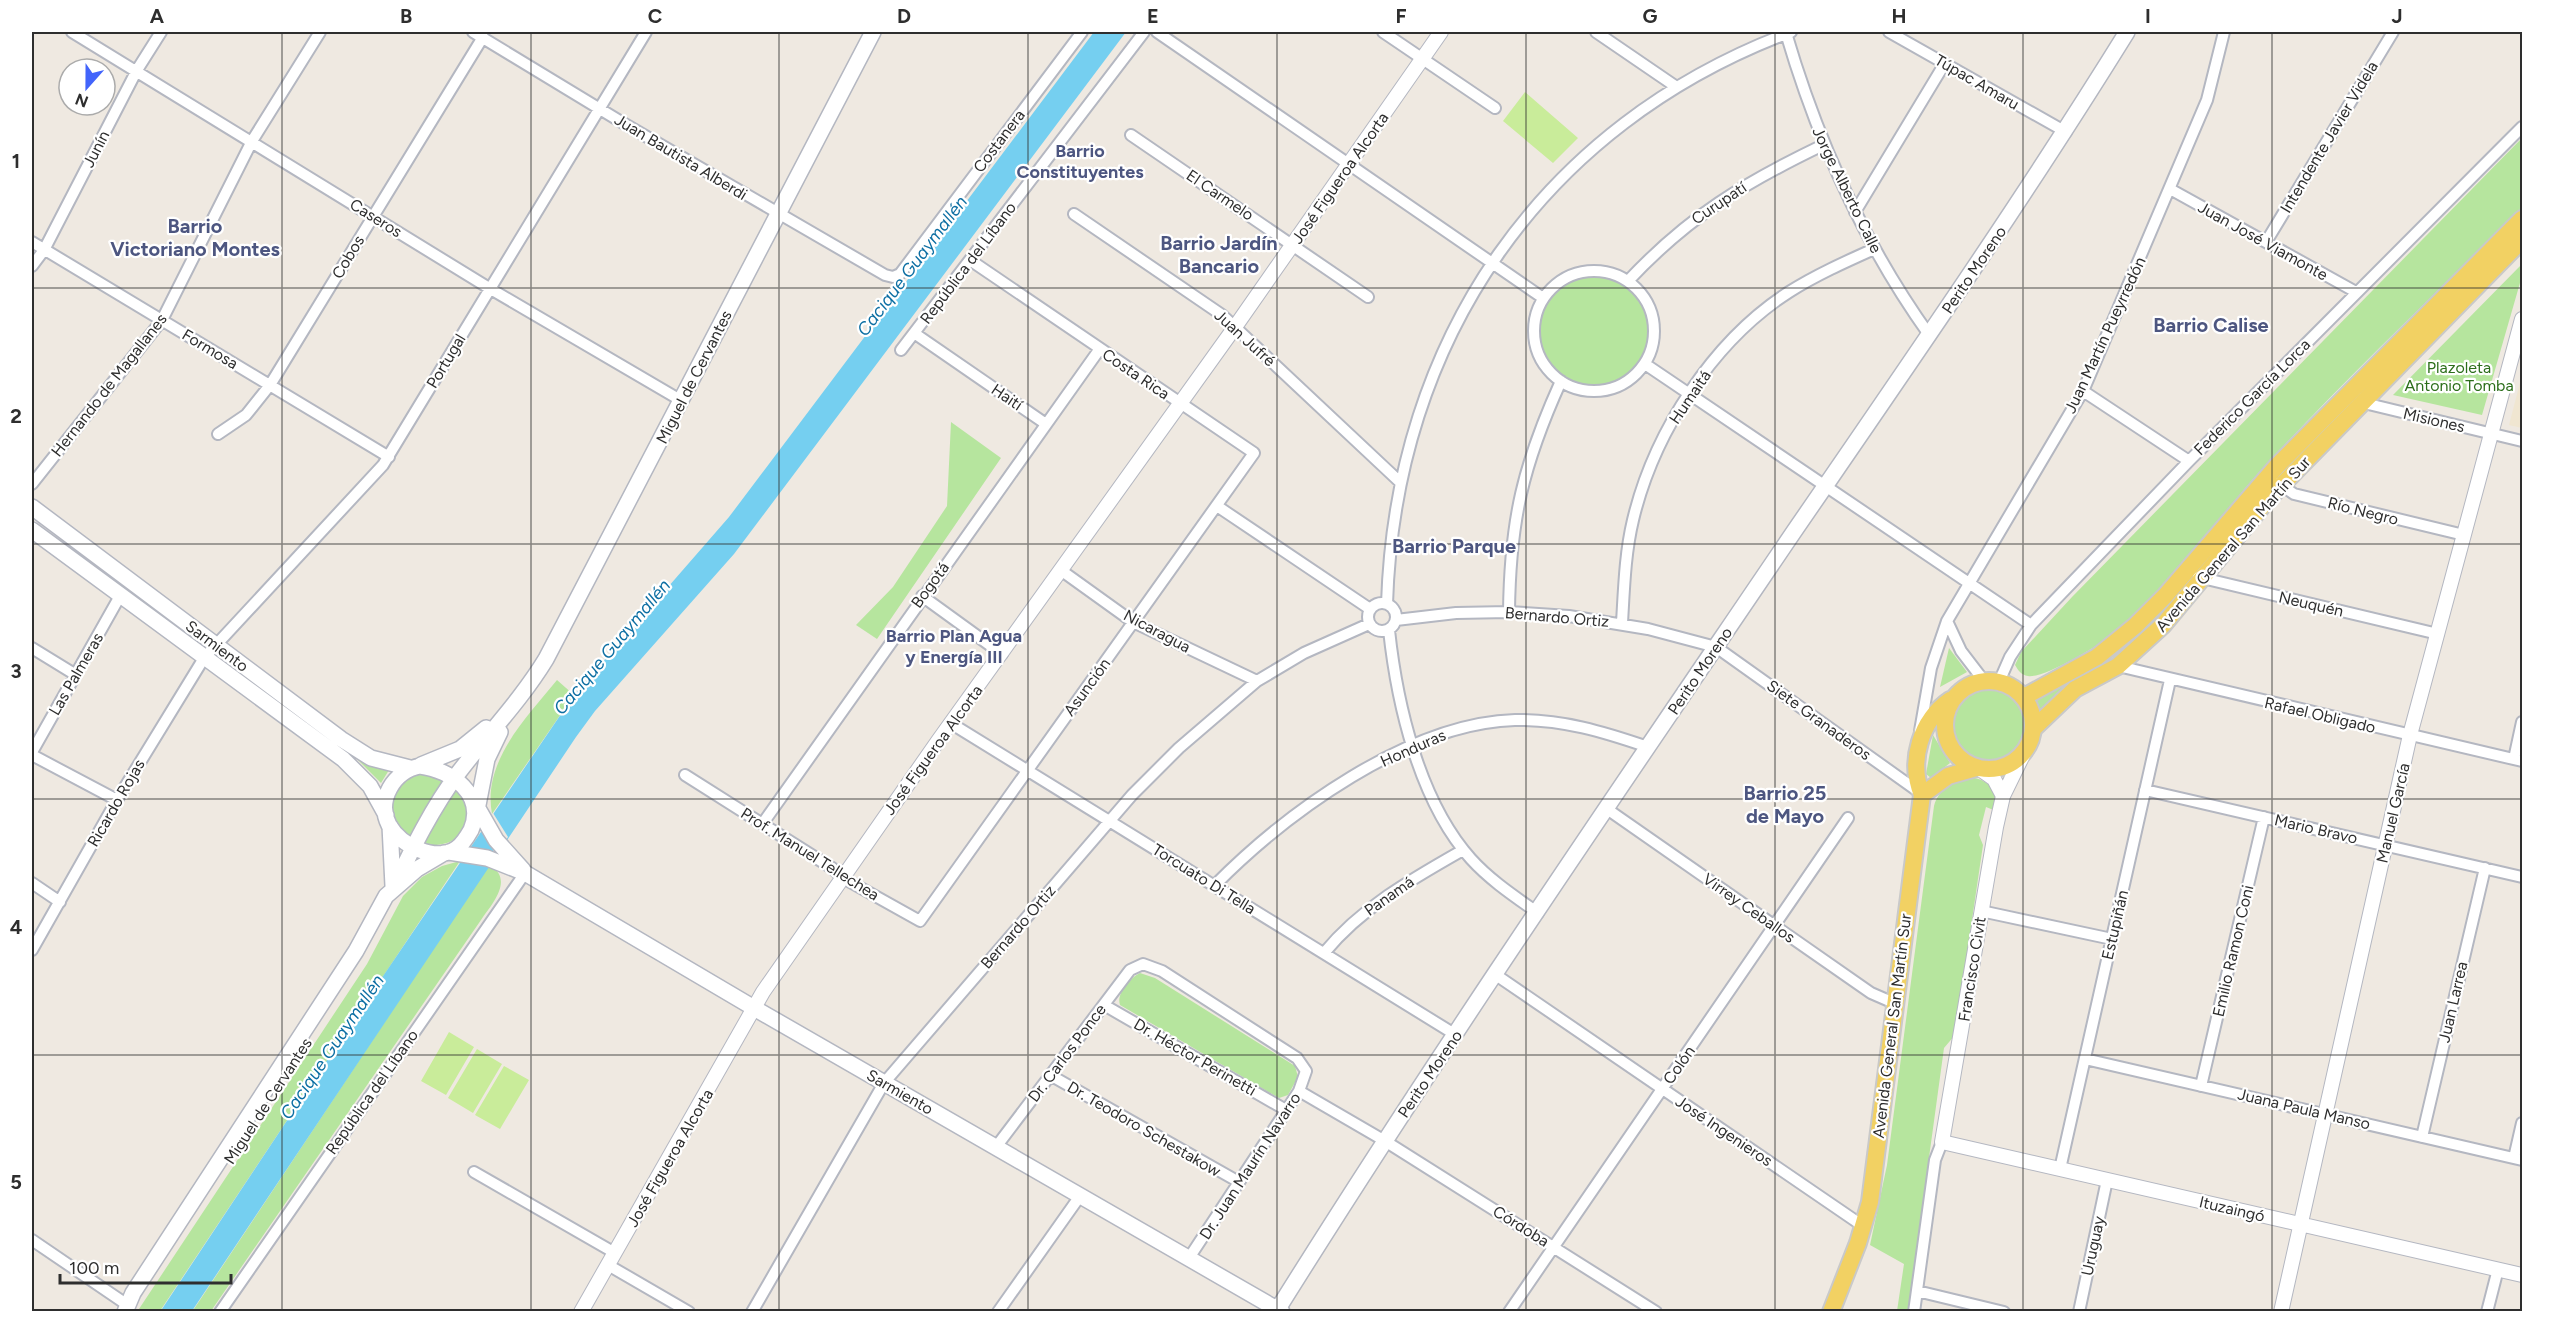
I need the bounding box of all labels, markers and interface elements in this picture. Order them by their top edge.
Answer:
text: A [150,4,165,28]
text: B [400,4,412,28]
text: C [648,4,662,28]
text: D [897,4,911,28]
text: E [1147,4,1159,28]
text: F [1395,4,1407,28]
text: G [1643,4,1658,28]
text: H [1892,4,1907,28]
text: I [2145,4,2151,28]
text: J [2391,4,2403,28]
street label: Túpac Amaru [1931,50,2023,114]
north arrow [57,57,117,117]
street label: Intendente Javier Videla [2276,58,2382,216]
text: N [73,89,91,112]
street label: Costanera [969,106,1029,176]
street label: José Figueroa Alcorta [1288,109,1392,247]
street label: Juan Bautista Alberdi [611,110,751,204]
street label: Jorge Alberto Calle [1808,124,1886,256]
street label: Junín [79,127,113,171]
district label: Barrio Constituyentes [1016,140,1144,183]
text: 1 [12,149,20,173]
street label: El Carmelo [1183,166,1257,224]
street label: Curupatí [1688,177,1751,228]
water label: Cacique Guaymallén [852,191,972,341]
street label: Caseros [346,195,406,241]
street label: Juan José Viamonte [2195,197,2331,285]
street label: República del Líbano [916,198,1020,328]
district label: Barrio Victoriano Montes [110,214,280,261]
street label: Perito Moreno [1938,223,2010,317]
district label: Barrio Jardín Bancario [1160,231,1278,278]
street label: Cobos [328,232,368,282]
street label: Juan Martín Pueyrredón [2060,254,2150,416]
street label: Juan Jufré [1211,306,1280,370]
street label: Miguel de Cervantes [652,307,736,447]
street label: Hernando de Magallanes [47,310,171,460]
district label: Barrio Calise [2153,313,2269,337]
street label: Formosa [179,325,241,373]
street label: Portugal [422,330,470,392]
street label: Federico García Lorca [2190,335,2314,459]
street label: Costa Rica [1099,345,1173,403]
park label: Plazoleta Antonio Tomba [2404,358,2514,395]
street label: Humaitá [1665,367,1715,427]
street label: Haití [988,380,1027,415]
text: 2 [10,404,22,428]
street label: Misiones [2401,404,2467,436]
street label: Avenida General San Martín Sur [2152,452,2315,636]
street label: Río Negro [2326,493,2400,529]
district label: Barrio Parque [1392,534,1516,558]
street label: Bogotá [907,558,953,612]
water label: Cacique Guaymallén [549,575,675,719]
street label: Neuquén [2277,587,2345,621]
street label: Bernardo Ortiz [1504,603,1610,631]
street label: Nicaragua [1120,605,1194,657]
street label: Sarmiento [182,616,252,676]
street label: Perito Moreno [1664,624,1736,718]
district label: Barrio Plan Agua y Energía III [886,625,1022,668]
street label: Las Palmeras [45,629,107,719]
street label: Asunción [1060,654,1114,720]
text: 3 [10,659,22,683]
street label: Siete Granaderos [1763,676,1875,764]
street label: José Figueroa Alcorta [880,681,986,819]
street label: Rafael Obligado [2262,693,2378,737]
street label: Honduras [1377,725,1449,771]
street label: Ricardo Rojas [83,756,149,850]
street label: Manuel García [2372,761,2414,865]
district label: Barrio 25 de Mayo [1744,781,1826,828]
street label: Prof. Manuel Tellechea [737,804,883,904]
street label: Mario Bravo [2273,810,2359,848]
street label: Torcuato Di Tella [1149,840,1259,918]
street label: Virrey Ceballos [1699,869,1799,947]
street label: Panamá [1361,872,1417,920]
street label: Bernardo Ortiz [977,881,1060,973]
street label: Emilio Ramon Coni [2209,883,2257,1019]
street label: Estupiñán [2098,888,2132,962]
street label: Avenida General San Martín Sur [1869,912,1915,1139]
text: 4 [10,915,23,939]
street label: Francisco Civit [1954,915,1990,1023]
street label: Juan Larrea [2434,960,2472,1044]
water label: Cacique Guaymallén [275,970,389,1124]
street label: Dr. Carlos Ponce [1024,1000,1110,1106]
street label: Dr. Héctor Perinetti [1130,1014,1260,1100]
street label: República del Líbano [322,1026,422,1158]
street label: Perito Moreno [1394,1027,1466,1121]
street label: Miguel de Cervantes [220,1034,316,1168]
street label: Colón [1659,1042,1699,1088]
street label: Sarmiento [863,1065,937,1119]
street label: Dr. Teodoro Schestakow [1064,1077,1224,1181]
street label: Juana Paula Manso [2236,1084,2372,1134]
street label: José Figueroa Alcorta [623,1086,717,1230]
street label: Dr. Juan Maurín Navarro [1195,1089,1305,1243]
street label: José Ingenieros [1672,1092,1776,1170]
text: 5 [10,1170,22,1194]
street label: Ituzaingó [2197,1192,2267,1226]
street label: Córdoba [1489,1201,1553,1251]
street label: Uruguay [2077,1214,2109,1278]
scale bar [60,1247,231,1285]
text: 100 m [69,1257,119,1279]

